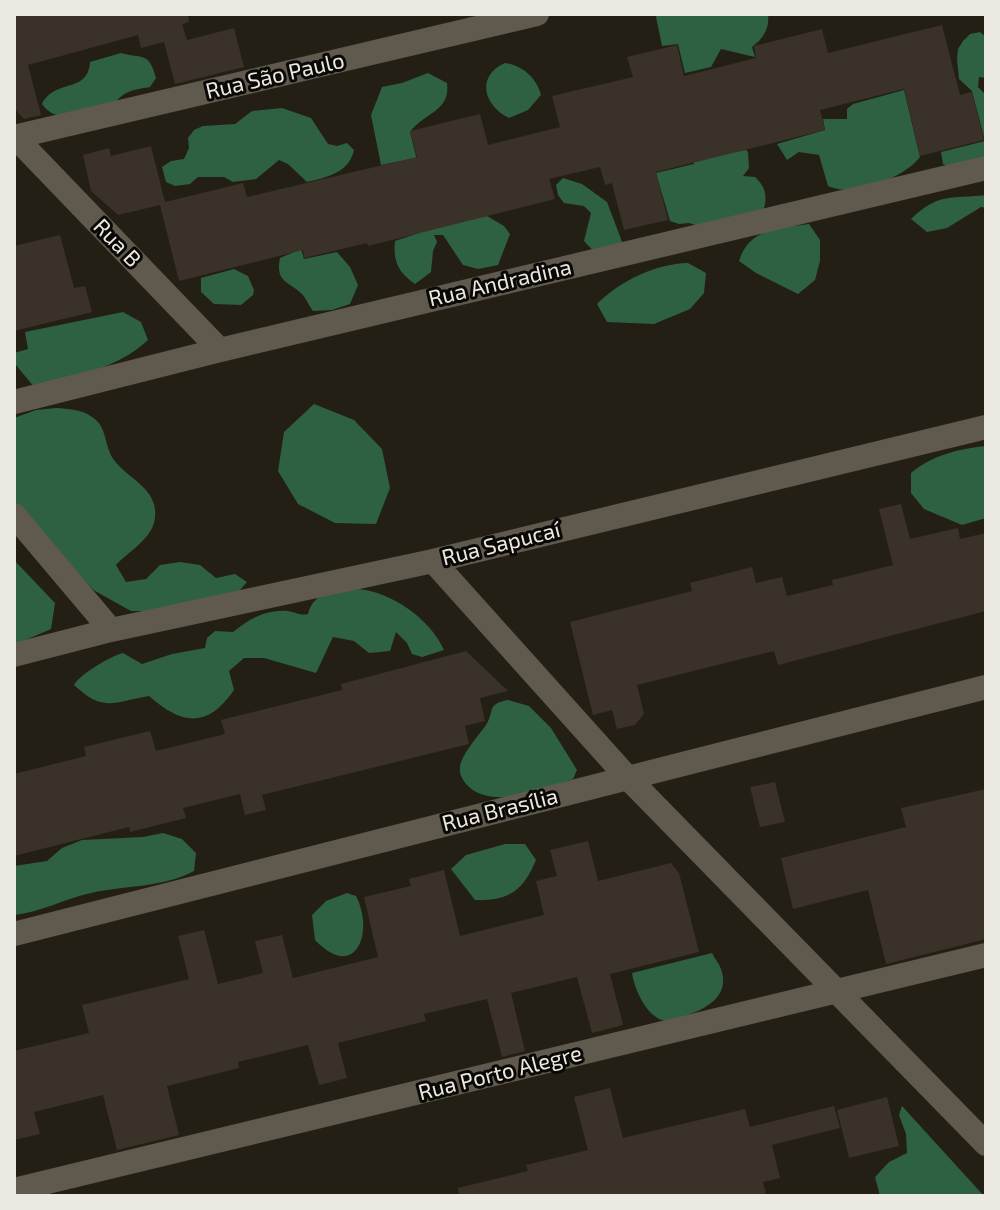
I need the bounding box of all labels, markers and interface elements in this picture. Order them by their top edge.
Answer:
street label: Rua São Paulo [203,47,347,105]
street label: Rua B [88,213,146,273]
street label: Rua Andradina [426,254,574,312]
street label: Rua Sapucaí [439,517,563,571]
street label: Rua Brasília [439,783,561,837]
street label: Rua Porto Alegre [415,1040,585,1106]

